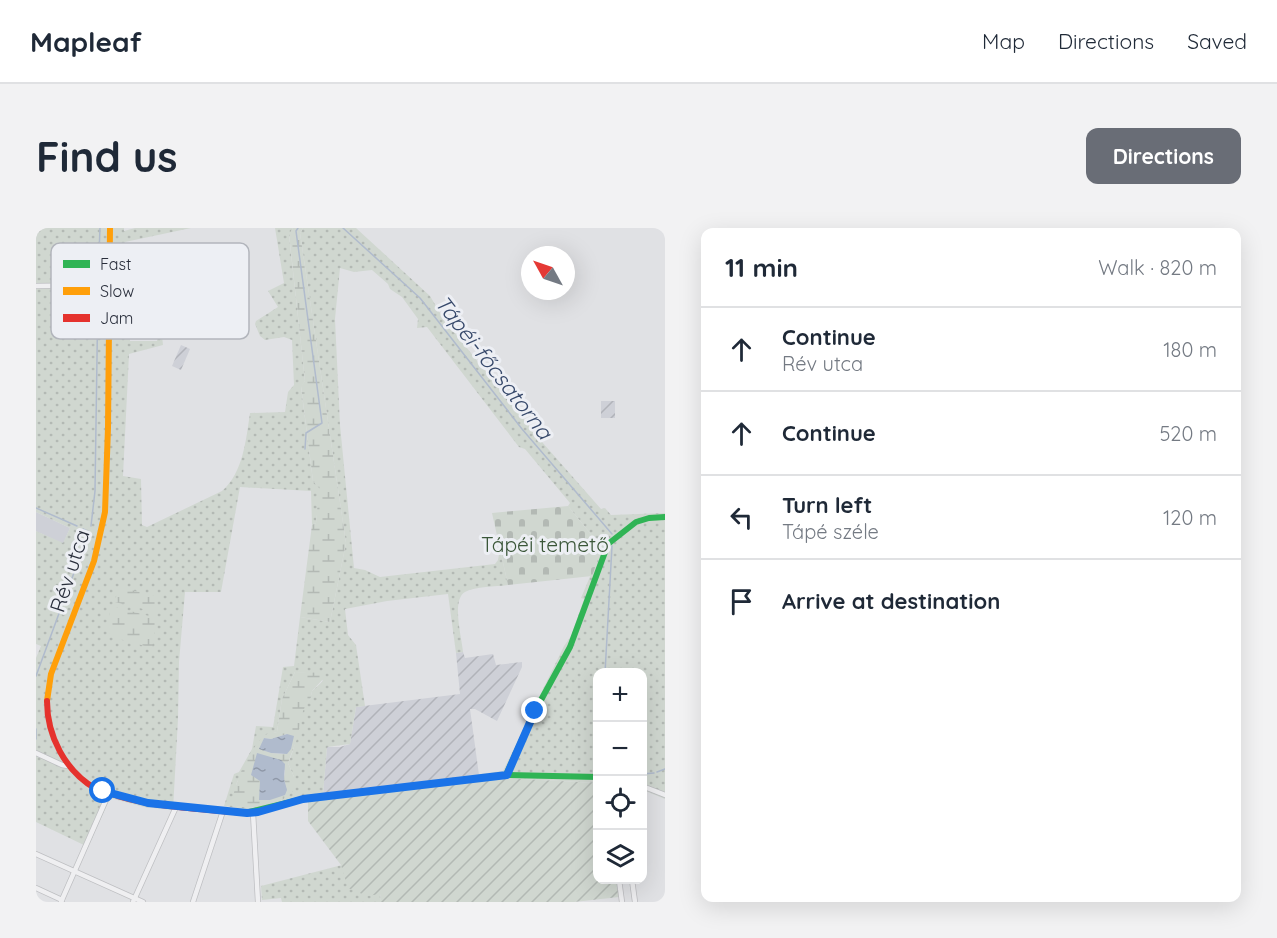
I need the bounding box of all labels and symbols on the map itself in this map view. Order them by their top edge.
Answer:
legend [51,243,249,339]
north arrow [521,246,575,300]
text: Fast [100,254,131,274]
text: Slow [100,281,134,301]
water label: Tápéi-főcsatorna [429,289,560,446]
text: Jam [100,308,133,328]
street label: Rév utca [44,526,95,615]
park label: Tápéi temető [481,531,609,557]
route end [521,697,547,723]
route start [89,777,115,803]

